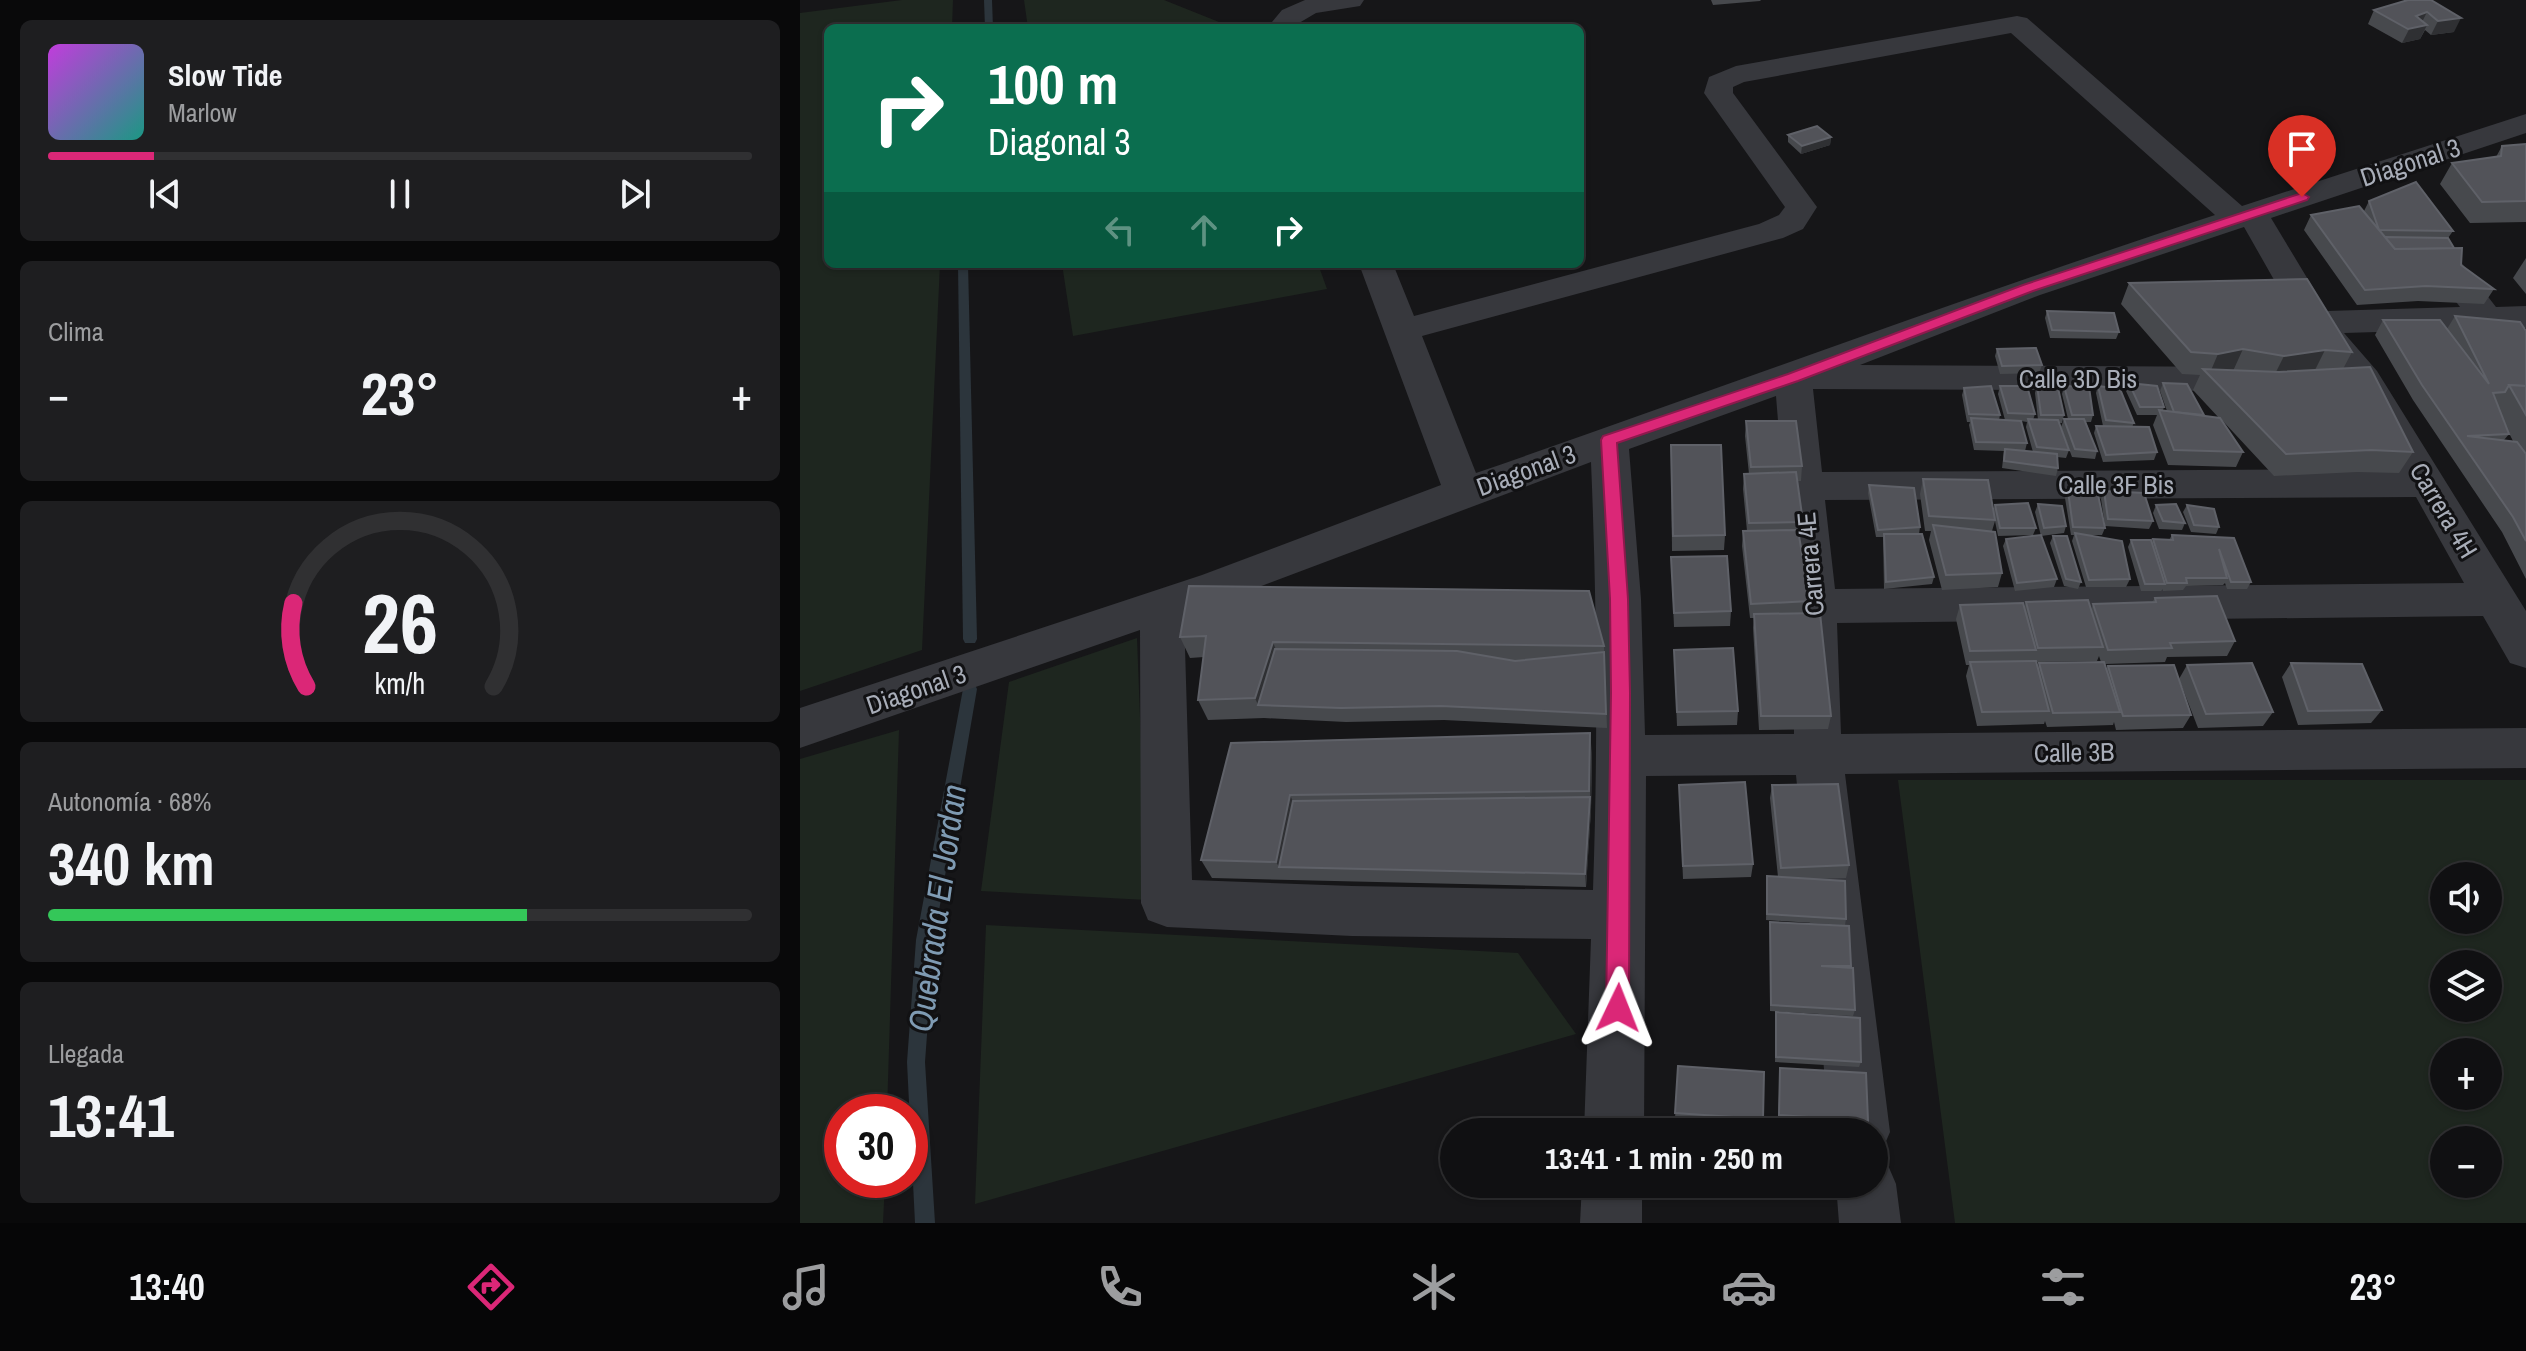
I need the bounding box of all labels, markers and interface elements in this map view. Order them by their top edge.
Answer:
text: 100 m [988,46,1118,121]
text: Slow Tide [168,55,282,95]
icon: right [856,56,960,160]
text: Marlow [168,95,237,130]
pin [2268,115,2336,197]
text: Diagonal 3 [988,118,1131,166]
icon: arrive [2280,127,2324,171]
street label: Diagonal 3 [2356,129,2464,195]
icon: previous [143,172,187,216]
icon: pause [378,172,422,216]
icon: next [613,172,657,216]
icon: left [1098,208,1142,252]
icon: ahead [1182,208,1226,252]
icon: right [1266,208,1310,252]
text: Clima [48,314,104,349]
text: 23° [361,353,439,434]
street label: Calle 3D Bis [2019,361,2137,396]
text: − [48,364,69,424]
text: + [731,364,752,424]
street label: Diagonal 3 [1472,436,1580,504]
street label: Carrera 4H [2402,456,2486,564]
street label: Calle 3F Bis [2058,467,2174,502]
street label: Carrera 4E [1788,511,1832,617]
text: 26 [362,567,438,679]
street label: Diagonal 3 [862,656,970,722]
text: km/h [375,665,425,704]
street label: Calle 3B [2033,734,2115,770]
water label: Quebrada El Jordan [897,781,977,1035]
text: Autonomía · 68% [48,784,212,819]
text: 340 km [48,823,215,904]
map controls [2430,862,2502,1198]
button: sound [2430,862,2502,934]
button: layers [2430,950,2502,1022]
position arrow [1576,966,1660,1050]
text: Llegada [48,1036,124,1071]
button: + [2430,1038,2502,1110]
text: 13:41 [48,1075,174,1156]
speed limit sign: 30 [824,1094,928,1198]
button: − [2430,1126,2502,1198]
text: 13:41 · 1 min · 250 m [1545,1138,1783,1178]
icon: directions [463,1259,519,1315]
icon: music [778,1259,834,1315]
icon: phone [1092,1259,1148,1315]
icon: climate [1406,1259,1462,1315]
icon: car [1721,1259,1777,1315]
icon: filters [2035,1259,2091,1315]
text: 13:40 [129,1263,205,1311]
text: 23° [2350,1263,2397,1311]

